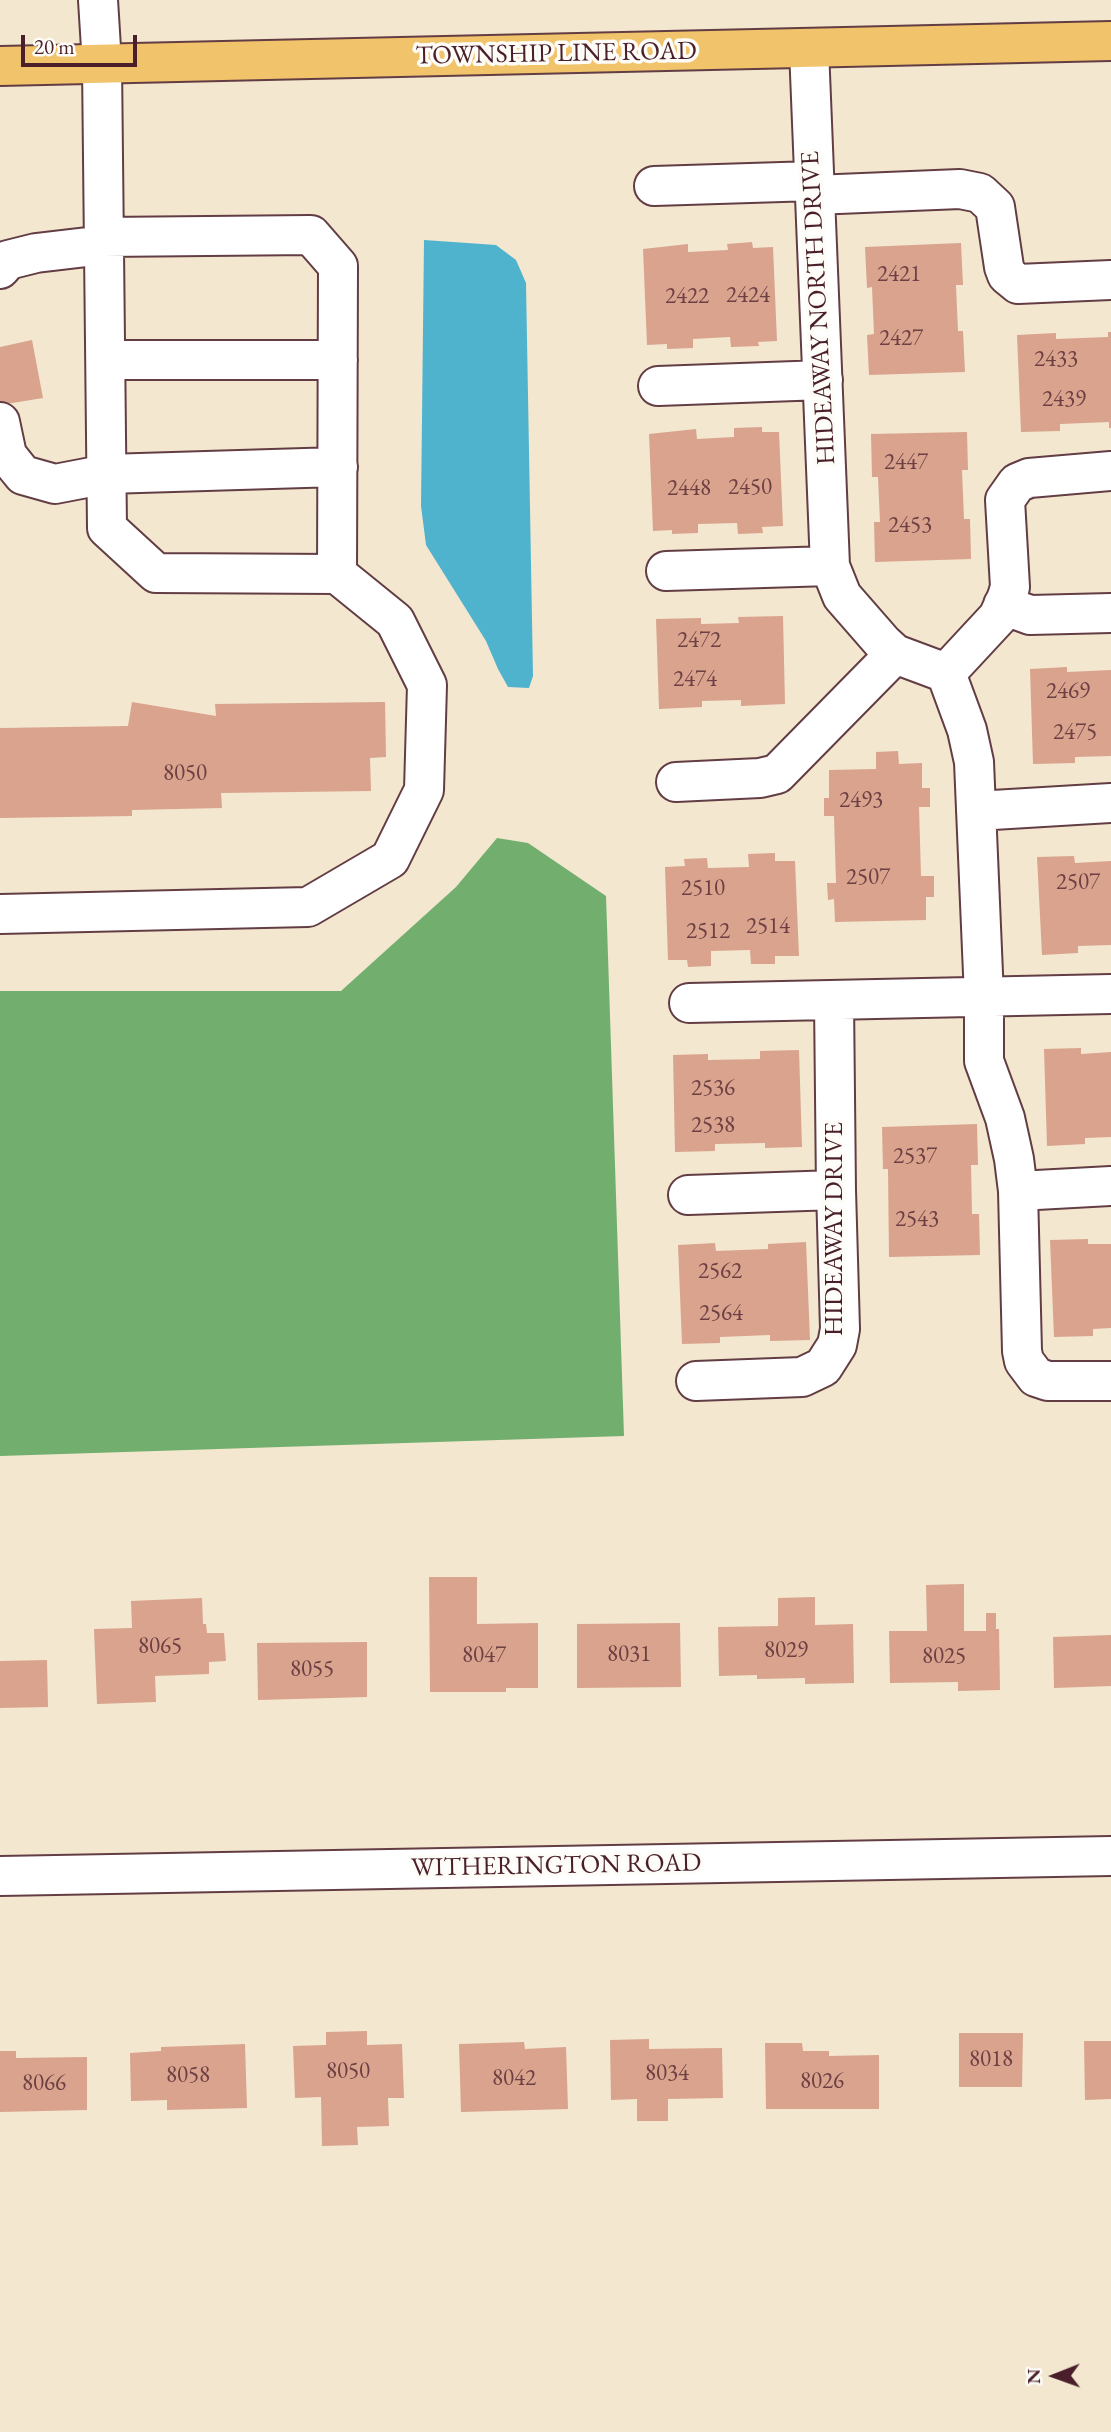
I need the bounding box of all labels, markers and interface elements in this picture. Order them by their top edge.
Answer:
scale bar [24,21,140,65]
text: 20 m [34,33,75,60]
street label: TOWNSHIP LINE ROAD [415,36,697,72]
street label: HIDEAWAY NORTH DRIVE [795,150,843,466]
house number: 2421 [877,261,921,289]
house number: 2424 [726,282,770,310]
house number: 2422 [665,283,709,311]
house number: 2427 [879,325,923,353]
house number: 2433 [1034,346,1078,374]
house number: 2439 [1042,386,1086,414]
house number: 2447 [884,449,928,477]
house number: 2450 [728,474,772,502]
house number: 2448 [667,475,711,503]
house number: 2453 [888,512,932,540]
house number: 2472 [677,627,721,655]
house number: 2474 [673,666,717,694]
house number: 2469 [1046,678,1090,706]
house number: 2475 [1053,719,1097,747]
house number: 8050 [163,760,207,788]
house number: 2493 [839,787,883,815]
house number: 2507 [846,864,890,892]
house number: 2507 [1056,869,1100,897]
house number: 2510 [681,875,725,903]
house number: 2514 [746,913,790,941]
house number: 2512 [686,918,730,946]
house number: 2536 [691,1075,735,1103]
house number: 2538 [691,1112,735,1140]
street label: HIDEAWAY DRIVE [819,1122,851,1336]
house number: 2537 [893,1143,937,1171]
house number: 2543 [895,1206,939,1234]
house number: 2562 [698,1258,742,1286]
house number: 2564 [699,1300,743,1328]
house number: 8065 [138,1633,182,1661]
house number: 8029 [764,1637,808,1665]
house number: 8031 [607,1641,651,1669]
house number: 8047 [462,1642,506,1670]
house number: 8025 [922,1643,966,1671]
house number: 8055 [290,1656,334,1684]
street label: WITHERINGTON ROAD [411,1848,701,1884]
house number: 8018 [969,2046,1013,2074]
house number: 8050 [326,2058,370,2086]
house number: 8034 [645,2060,689,2088]
house number: 8058 [166,2062,210,2090]
house number: 8042 [492,2065,536,2093]
house number: 8026 [800,2068,844,2096]
house number: 8066 [22,2070,66,2098]
north arrow [1020,2341,1090,2411]
text: N [1021,2368,1046,2384]

